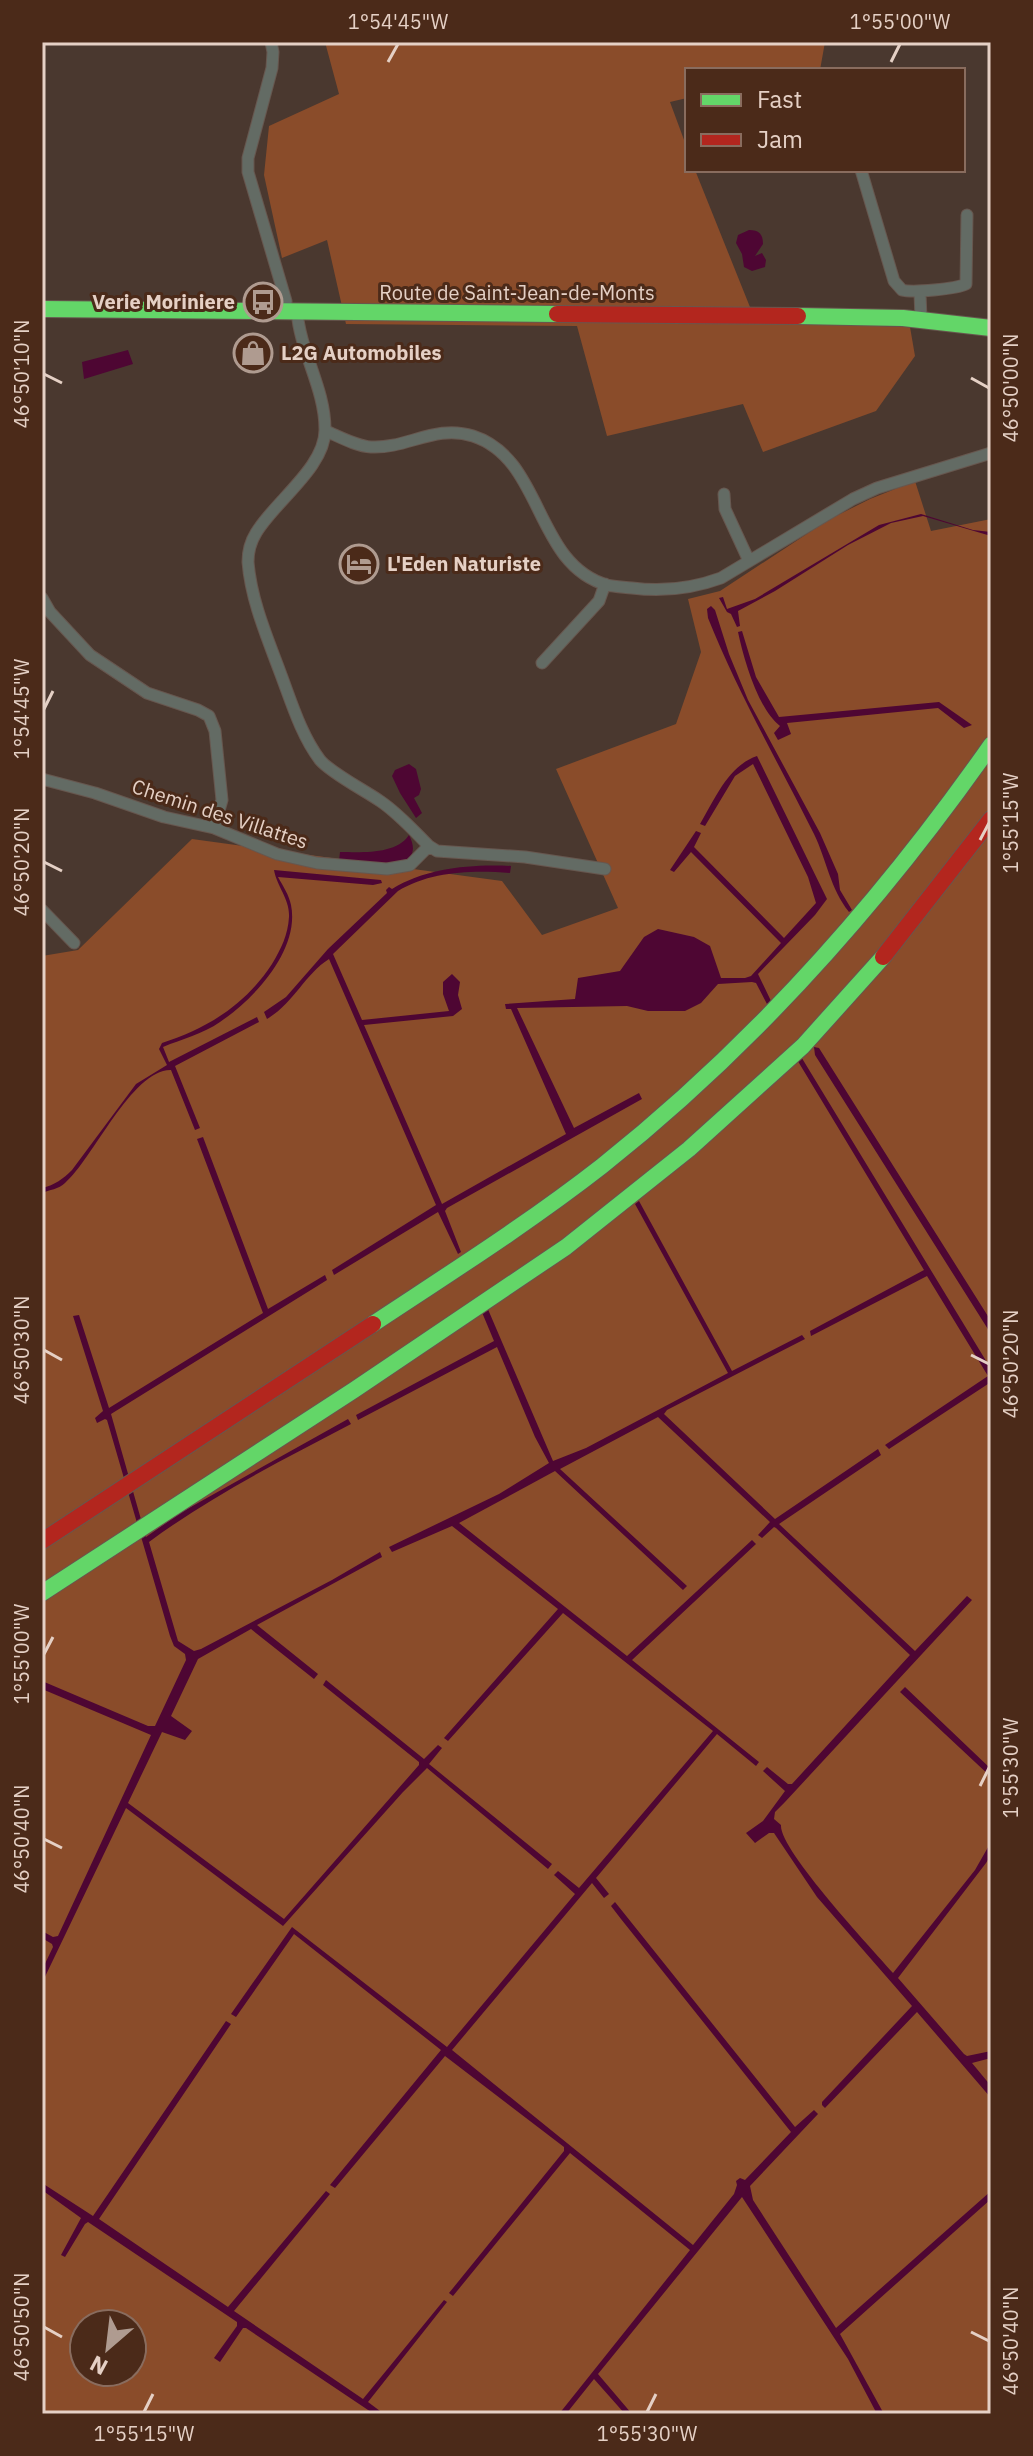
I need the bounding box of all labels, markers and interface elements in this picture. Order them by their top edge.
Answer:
text: 1°54'45"W [348,8,449,35]
text: 1°55'00"W [850,8,951,35]
legend [685,68,965,172]
text: Fast [757,83,802,115]
text: Jam [757,123,803,155]
street label: Route de Saint-Jean-de-Monts [379,279,655,306]
bus stop icon: Verie Moriniere [242,281,284,323]
place label: Verie Moriniere [92,288,235,315]
text: 46°50'10"N [8,320,35,428]
shop icon: L2G Automobiles [232,332,274,374]
text: 46°50'00"N [997,334,1024,442]
place label: L2G Automobiles [281,339,442,366]
hotel icon: L'Eden Naturiste [338,543,380,585]
place label: L'Eden Naturiste [387,550,541,577]
text: 1°54'45"W [8,658,35,759]
street label: Chemin des Villattes [129,772,312,855]
text: 1°55'15"W [997,772,1024,873]
text: 46°50'20"N [8,808,35,916]
text: 46°50'30"N [8,1296,35,1404]
text: 46°50'20"N [997,1310,1024,1418]
text: 1°55'00"W [8,1603,35,1704]
text: 1°55'30"W [997,1717,1024,1818]
text: 46°50'40"N [8,1785,35,1893]
text: 46°50'50"N [8,2273,35,2381]
text: 46°50'40"N [997,2287,1024,2395]
north arrow [68,2308,148,2388]
text: N [85,2350,112,2383]
text: 1°55'15"W [94,2420,195,2447]
text: 1°55'30"W [597,2420,698,2447]

